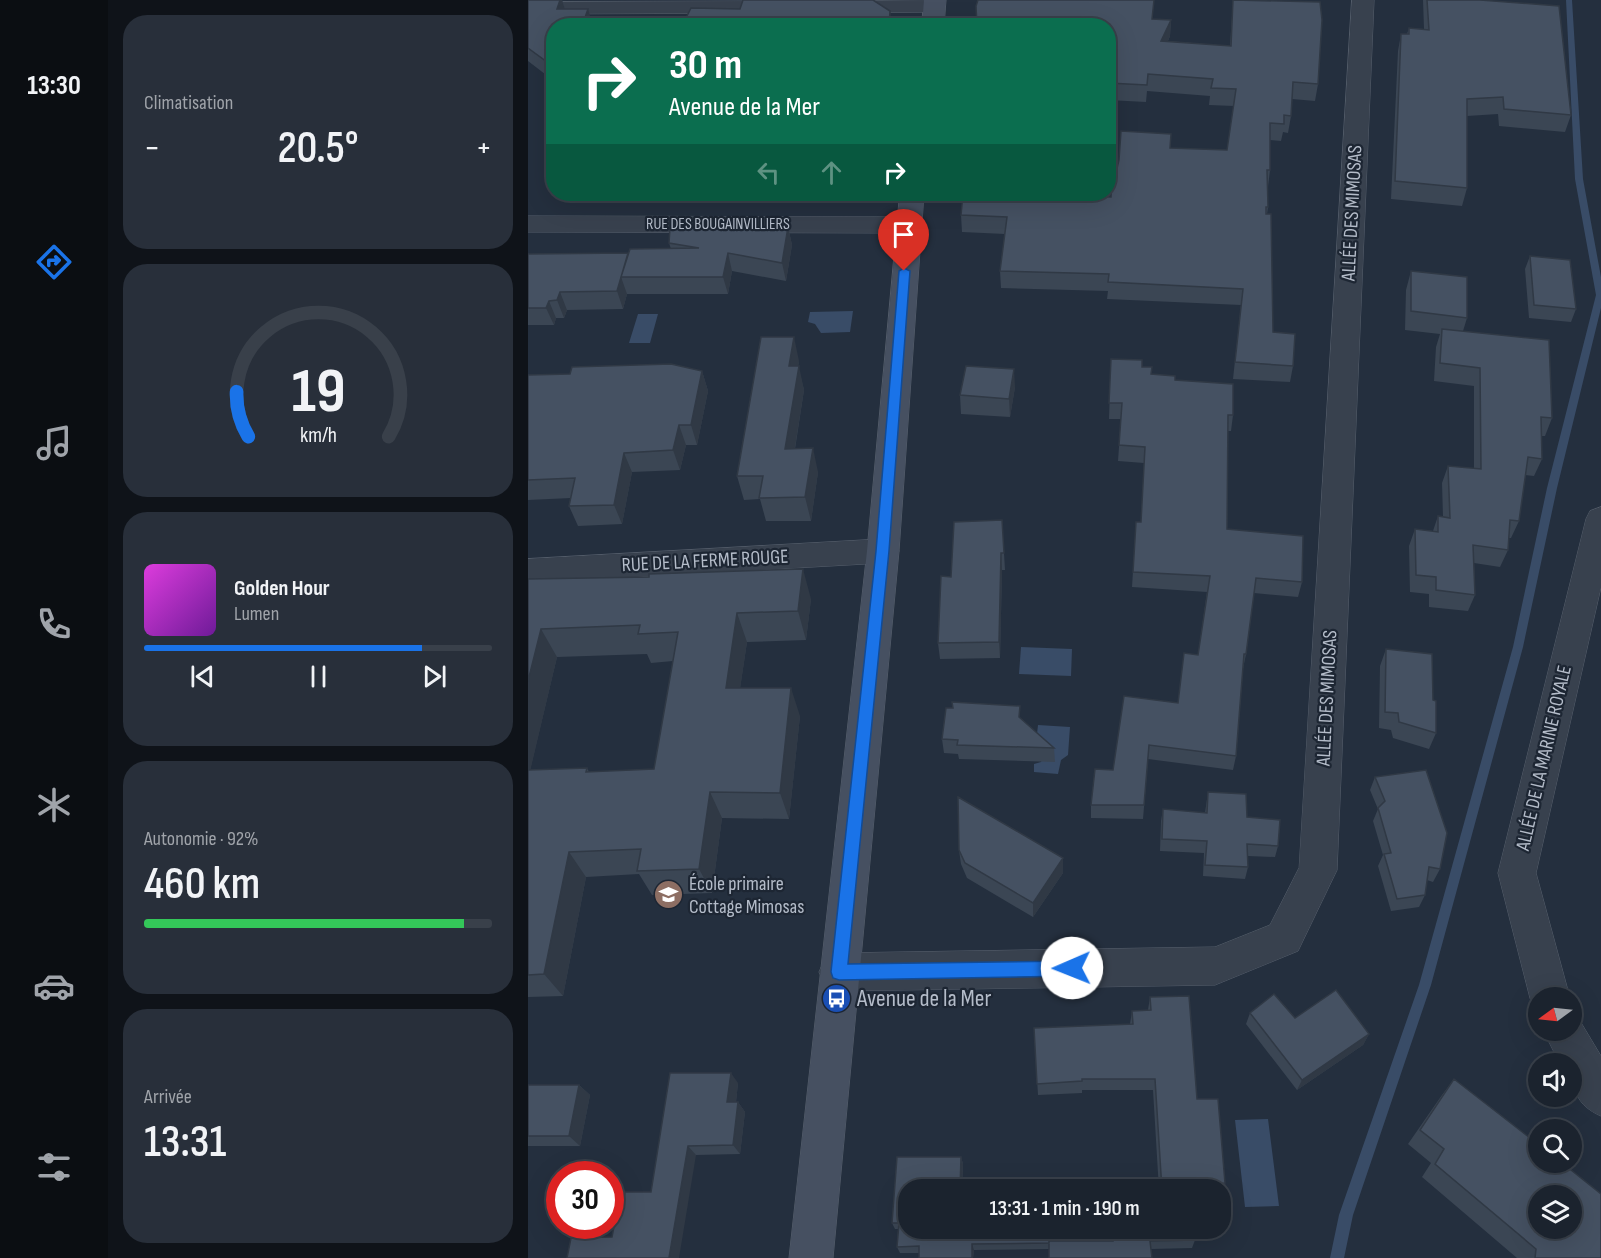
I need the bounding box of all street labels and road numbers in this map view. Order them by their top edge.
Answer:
street label: ALLÉE DES MIMOSAS [1336,144,1368,283]
street label: RUE DES BOUGAINVILLIERS [646,215,790,234]
street label: RUE DE LA FERME ROUGE [621,545,789,577]
street label: ALLÉE DES MIMOSAS [1311,629,1343,768]
street label: ALLÉE DE LA MARINE ROYALE [1511,663,1577,854]

